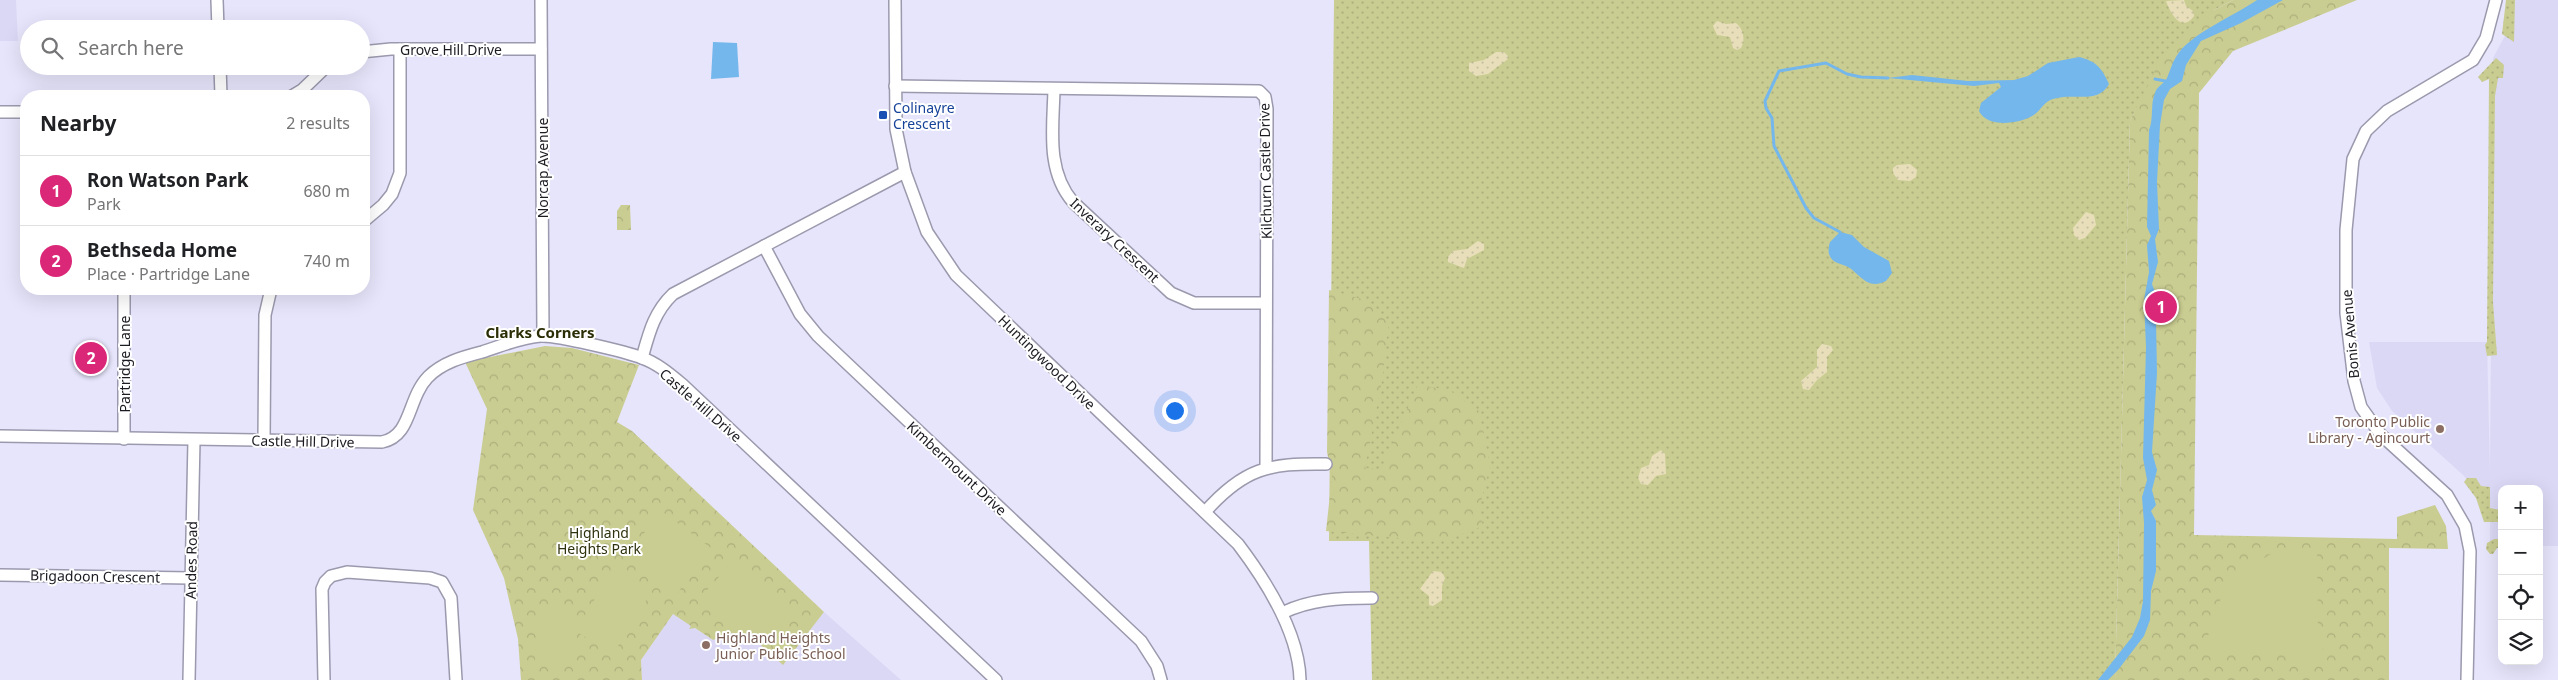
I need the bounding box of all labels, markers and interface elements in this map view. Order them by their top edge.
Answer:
search box [20,20,370,75]
icon: search [38,34,66,62]
text: Search here [78,35,184,61]
street label: Grove Hill Drive [400,40,502,59]
place label: Colinayre Crescent [893,98,955,133]
street label: Kilchurn Castle Drive [1254,103,1276,239]
text: Nearby [40,109,116,137]
marker: Colinayre Crescent [877,109,889,121]
text: 2 results [286,112,350,134]
street label: Norcap Avenue [533,118,552,218]
text: Ron Watson Park [87,167,248,193]
text: 1 [51,180,61,202]
text: 680 m [303,180,350,202]
text: Park [87,193,121,215]
street label: Inverary Crescent [1066,194,1164,286]
text: Bethseda Home [87,237,237,263]
text: 2 [51,250,61,272]
text: 740 m [303,250,350,272]
text: Place · Partridge Lane [87,263,250,285]
pin: 1 [2145,288,2177,326]
street label: Bonis Avenue [2337,289,2363,379]
street label: Huntingwood Drive [994,311,1100,414]
street label: Partridge Lane [115,315,134,413]
district label: Clarks Corners [485,322,595,342]
pin: 2 [75,339,107,377]
street label: Castle Hill Drive [656,364,746,446]
your location [1162,398,1188,424]
place label: Toronto Public Library - Agincourt [2308,412,2430,447]
street label: Kimbermount Drive [903,417,1011,519]
marker: Toronto Public Library - Agincourt [2434,423,2446,435]
street label: Castle Hill Drive [251,431,355,451]
map controls [2498,485,2543,665]
button: + [2498,485,2543,530]
street label: Andes Road [181,521,201,599]
park label: Highland Heights Park [557,523,642,558]
button: − [2498,530,2543,575]
street label: Brigadoon Crescent [30,565,160,587]
button: locate [2498,575,2543,620]
button: layers [2498,620,2543,665]
place label: Highland Heights Junior Public School [714,628,846,663]
marker: Highland Heights Junior Public School [700,639,712,651]

